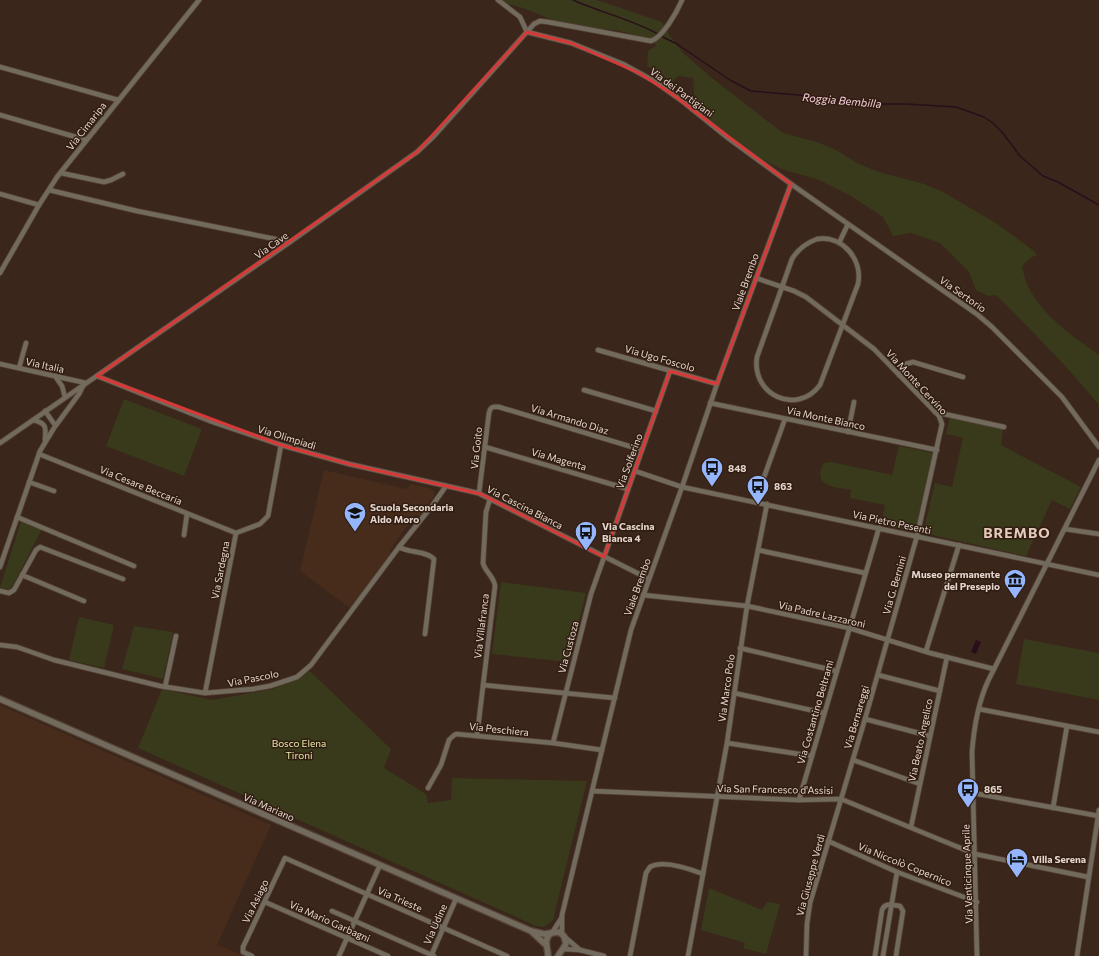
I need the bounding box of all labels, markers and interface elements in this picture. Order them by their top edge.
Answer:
street label: Via dei Partigiani [648,65,716,119]
water label: Roggia Bembilla [802,90,882,110]
street label: Via Cimaripa [64,100,108,152]
street label: Via Cave [252,229,290,261]
street label: Viale Brembo [729,251,761,313]
street label: Via Sertorio [937,274,989,314]
street label: Via Ugo Foscolo [624,342,697,374]
street label: Via Monte Cervino [884,347,950,417]
street label: Via Italia [25,355,65,375]
street label: Via Armando Diaz [530,401,610,437]
street label: Via Monte Bianco [786,404,866,432]
street label: Via Olimpiadi [256,422,318,452]
street label: Via Goito [468,426,484,470]
street label: Via Solferino [613,432,645,490]
street label: Via Magenta [530,445,588,473]
bus stop icon: 848 [699,455,725,488]
place label: 848 [728,462,747,474]
street label: Via Cesare Beccaria [98,463,184,507]
bus stop icon: 863 [745,473,771,506]
place label: 863 [774,480,792,492]
street label: Via Cascina Bianca [485,483,565,531]
school or university icon: Scuola Secondaria Aldo Moro [342,500,368,533]
place label: Scuola Secondaria Aldo Moro [370,501,454,525]
street label: Via Pietro Pesenti [852,508,932,536]
bus stop icon: Via Cascina Bianca 4 [573,519,599,552]
place label: Via Cascina Bianca 4 [602,520,655,544]
district label: BREMBO [983,524,1051,541]
street label: Via Sardegna [208,540,232,600]
street label: Via G. Bernini [880,554,908,616]
street label: Viale Brembo [621,556,653,618]
museum icon: Museo permanente del Presepio [1002,567,1028,600]
place label: Museo permanente del Presepio [911,568,1000,592]
street label: Via Villafranca [471,593,491,659]
street label: Via Padre Lazzaroni [777,598,867,630]
street label: Via Custoza [555,619,581,675]
street label: Via Marco Polo [715,653,737,723]
street label: Via Costantino Beltrami [794,658,836,766]
street label: Via Pascolo [226,667,280,689]
street label: Via Bernareggi [841,684,871,750]
street label: Via Beato Angelico [905,697,935,783]
street label: Via Peschiera [468,720,530,738]
park label: Bosco Elena Tironi [272,737,326,761]
bus stop icon: 865 [955,776,981,809]
street label: Via San Francesco d'Assisi [717,782,833,796]
place label: 865 [984,783,1002,795]
street label: Via Mariano [242,790,296,824]
street label: Via Venticinque Aprile [959,824,975,924]
street label: Via Giuseppe Verdi [793,833,827,917]
street label: Via Niccolò Copernico [856,840,954,888]
hotel icon: Villa Serena [1004,846,1030,879]
place label: Villa Serena [1032,853,1086,865]
street label: Via Asiago [239,877,271,925]
street label: Via Trieste [376,884,424,914]
street label: Via Mario Garbagni [288,898,372,944]
street label: Via Udine [421,902,449,946]

